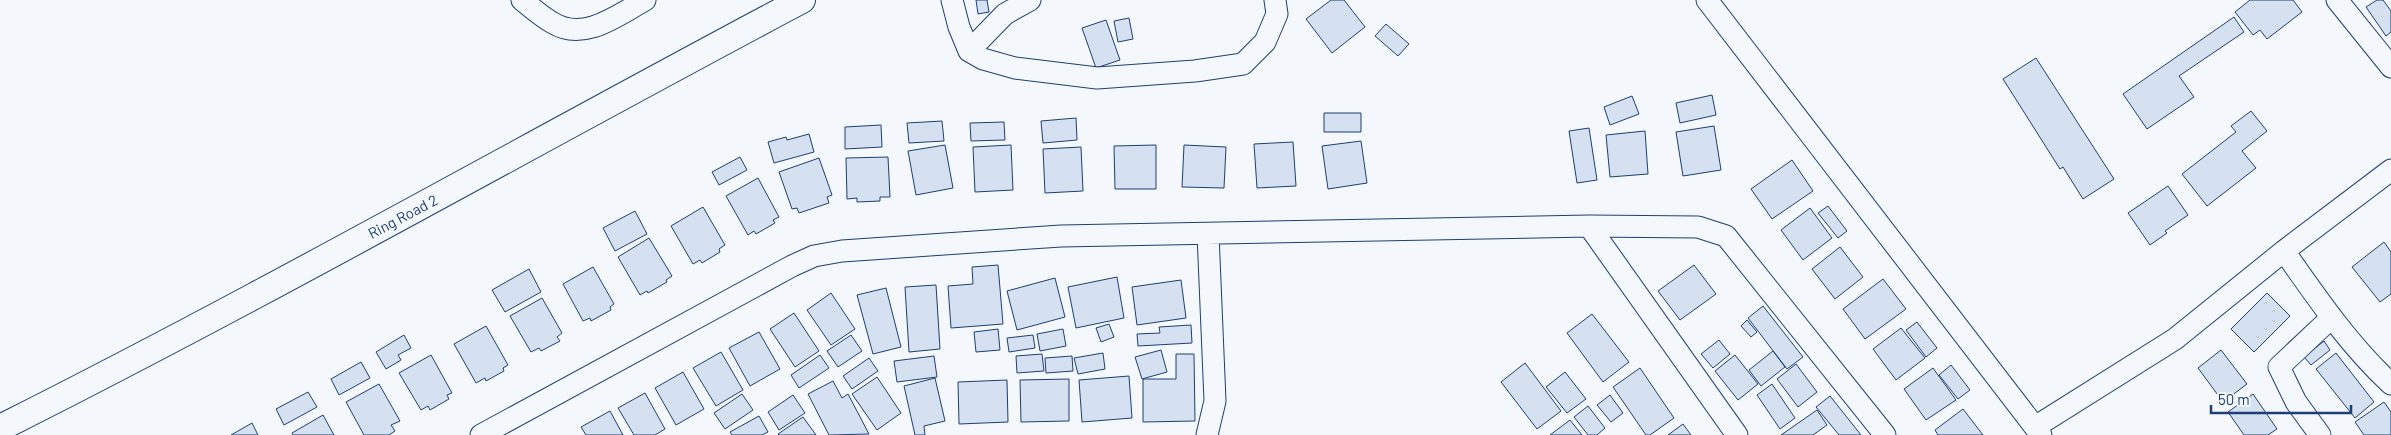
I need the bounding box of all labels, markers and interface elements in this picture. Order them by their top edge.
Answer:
street label: Ring Road 2 [365,190,440,242]
scale bar [2211,382,2351,414]
text: 50 m [2218,390,2250,408]

